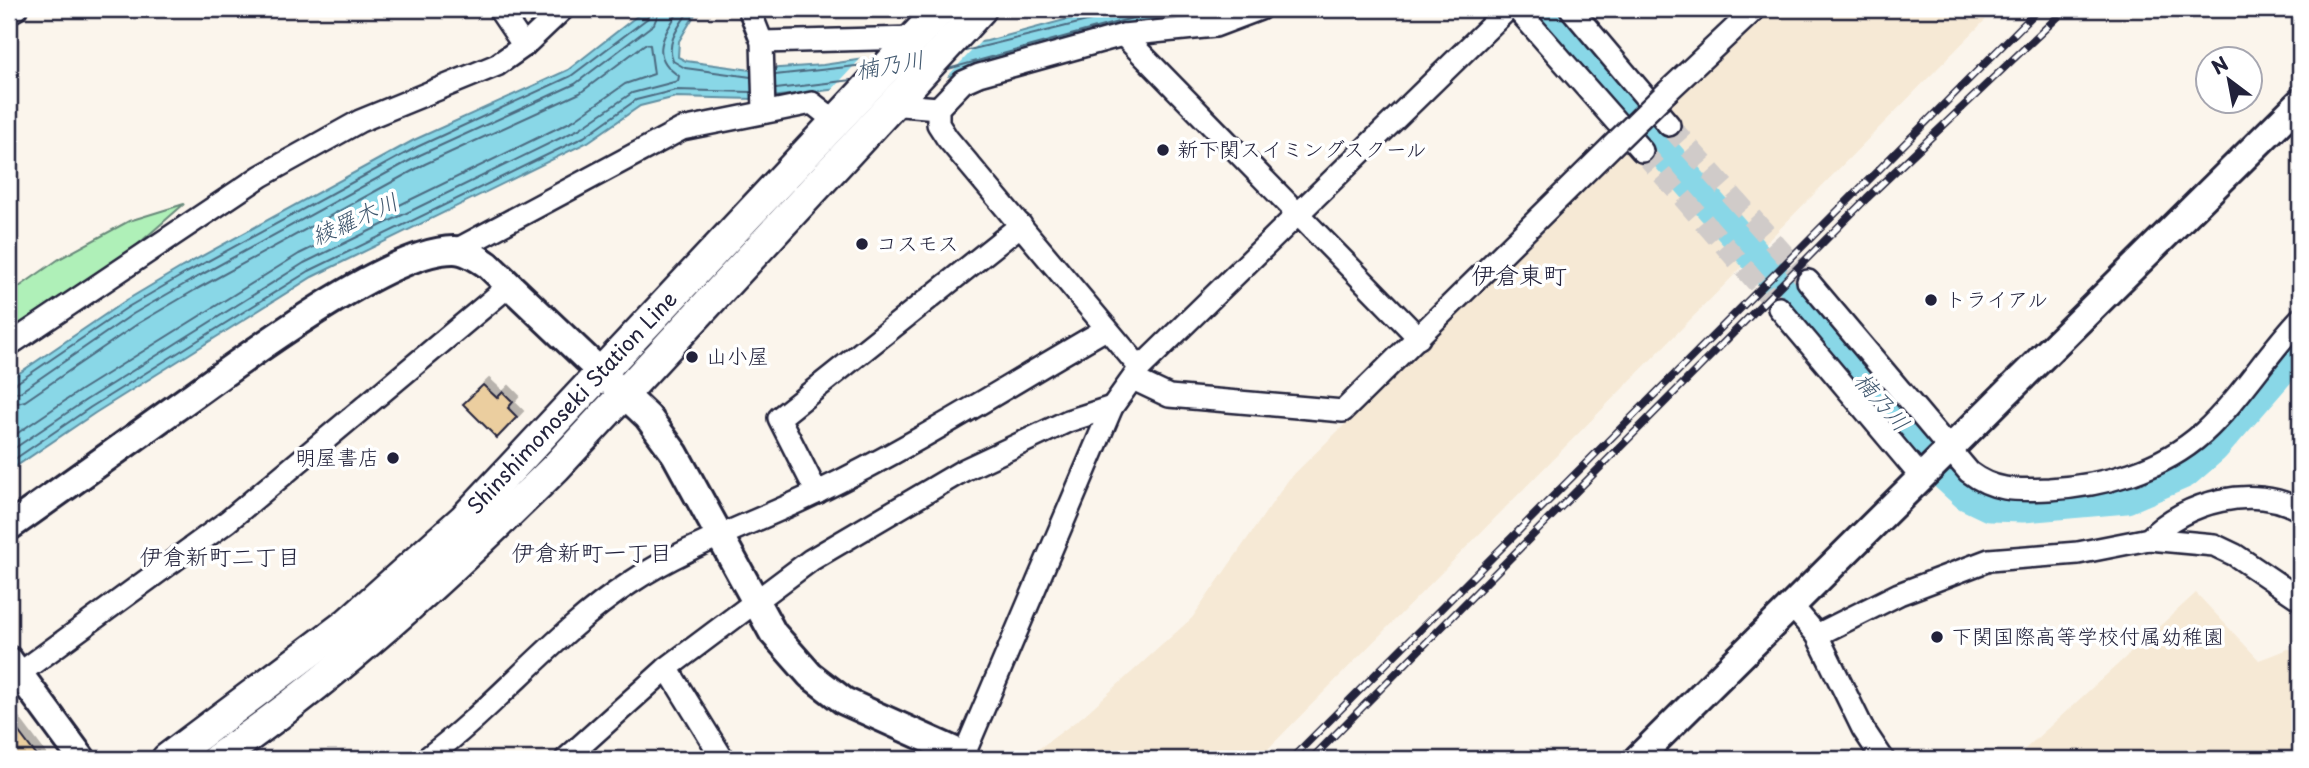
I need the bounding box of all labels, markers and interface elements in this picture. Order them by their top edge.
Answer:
water label: 楠乃川 [853,40,927,87]
north arrow [2194,46,2264,116]
text: N [2206,49,2233,81]
place label: 新下関スイミングスクール [1177,132,1426,164]
marker: 新下関スイミングスクール [1155,142,1171,158]
water label: 綾羅木川 [305,183,404,252]
place label: コスモス [876,226,959,258]
marker: コスモス [854,236,870,252]
district label: 伊倉東町 [1471,256,1567,292]
place label: トライアル [1945,282,2048,314]
street label: Shinshimonoseki Station Line [458,283,684,521]
marker: トライアル [1923,292,1939,308]
place label: 山小屋 [706,339,769,371]
marker: 山小屋 [684,349,700,365]
water label: 楠乃川 [1847,363,1919,439]
place label: 明屋書店 [295,440,379,472]
marker: 明屋書店 [385,450,401,466]
district label: 伊倉新町一丁目 [512,534,673,569]
district label: 伊倉新町二丁目 [140,538,301,573]
place label: 下関国際高等学校付属幼稚園 [1951,619,2224,651]
marker: 下関国際高等学校付属幼稚園 [1929,629,1945,645]

